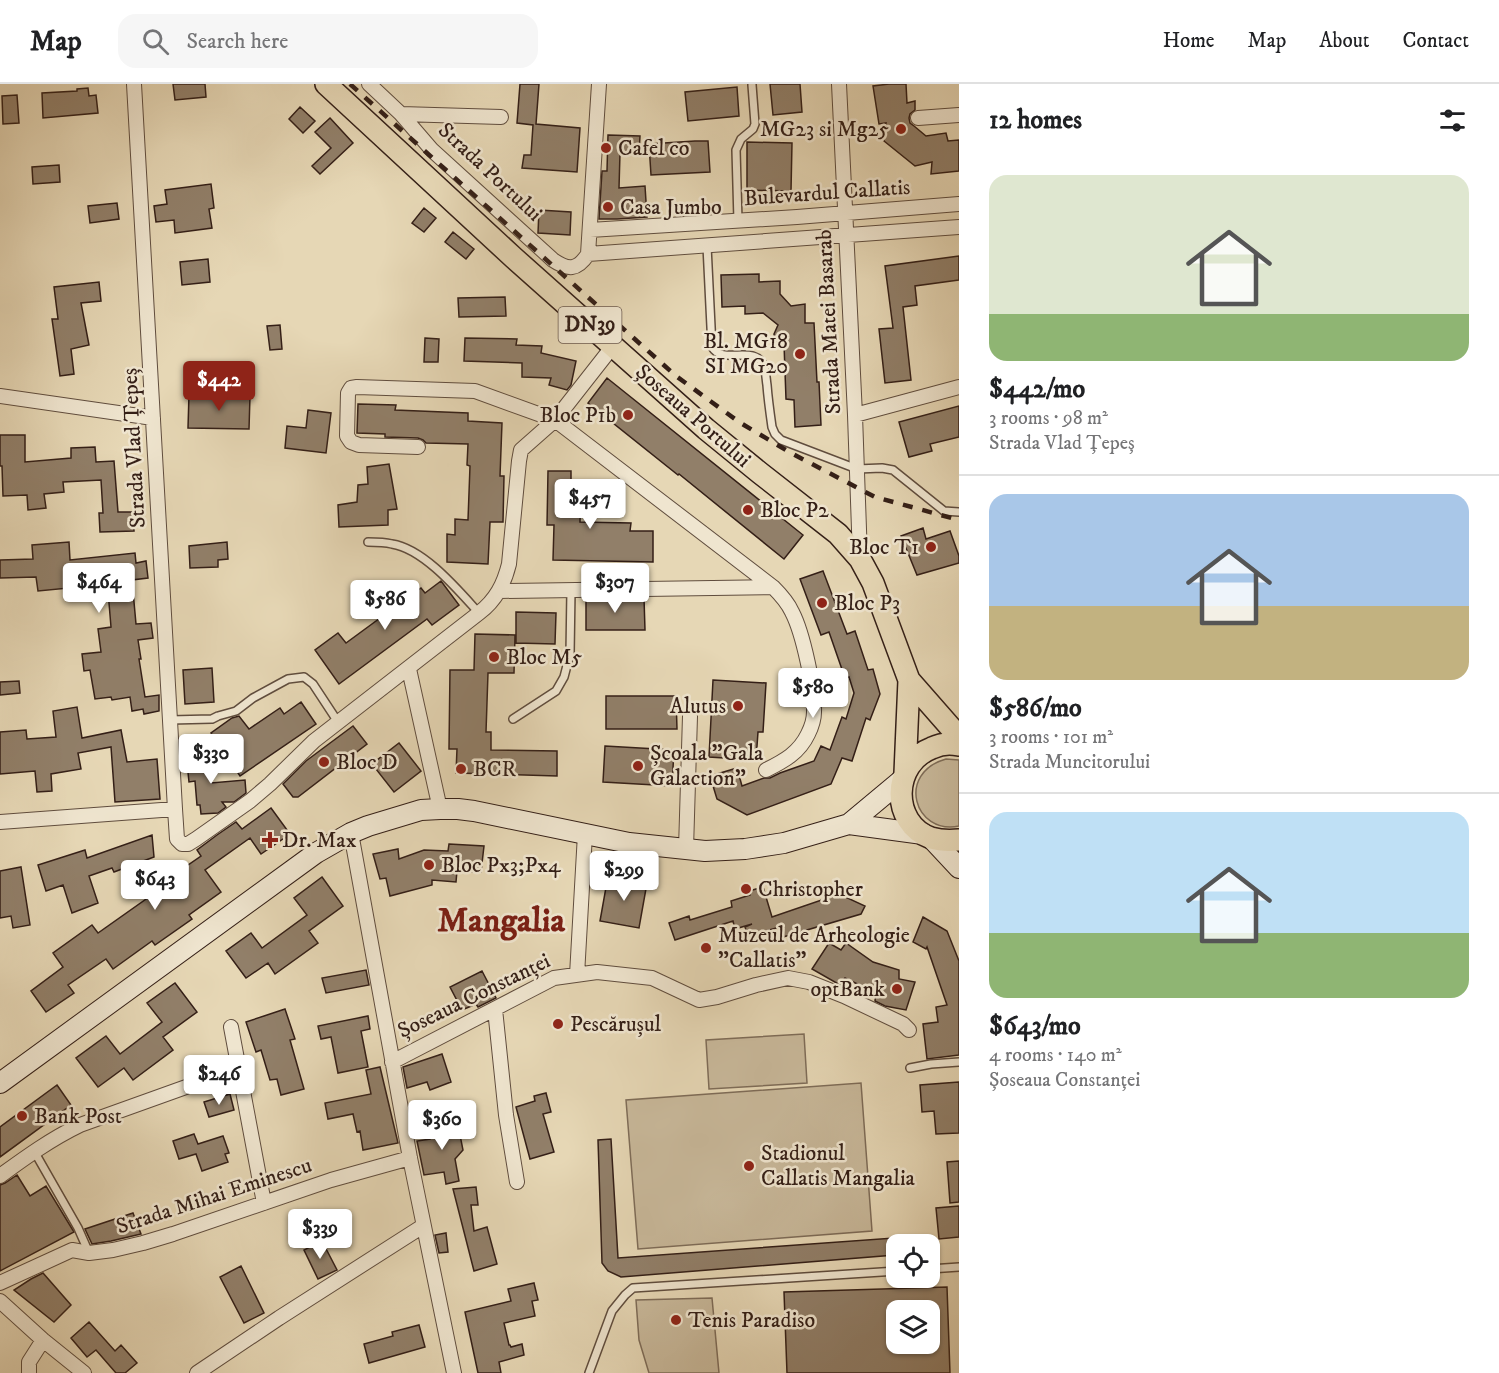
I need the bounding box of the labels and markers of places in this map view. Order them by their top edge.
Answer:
place label: MG23 si Mg25 [760,116,889,143]
marker: MG23 si Mg25 [894,122,908,136]
place label: Cafel co [618,135,690,162]
marker: Cafel co [599,141,613,155]
place label: Casa Jumbo [620,194,722,221]
marker: Casa Jumbo [601,200,615,214]
place label: Bl. MG18 SI MG20 [703,328,788,380]
marker: Bl. MG18 SI MG20 [793,347,807,361]
pin: $442 [183,361,255,412]
place label: Bloc P1b [540,402,616,429]
marker: Bloc P1b [621,408,635,422]
pin: $457 [554,479,626,530]
place label: Bloc P2 [760,497,829,524]
marker: Bloc P2 [741,503,755,517]
place label: Bloc T1 [849,534,919,561]
marker: Bloc T1 [924,540,938,554]
pin: $464 [63,563,135,614]
pin: $307 [579,563,651,614]
pin: $586 [349,580,421,631]
place label: Bloc P3 [834,590,900,617]
marker: Bloc P3 [815,596,829,610]
place label: Bloc M5 [506,644,582,671]
marker: Bloc M5 [487,650,501,664]
pin: $580 [777,668,849,719]
place label: Alutus [670,693,726,720]
marker: Alutus [731,699,745,713]
pin: $330 [175,734,247,785]
place label: Școala "Gala Galaction" [650,740,764,792]
place label: Bloc D [336,749,398,776]
marker: Bloc D [317,755,331,769]
place label: BCR [473,756,517,783]
marker: Școala "Gala Galaction" [631,759,645,773]
marker: BCR [454,762,468,776]
place label: Dr. Max [282,827,357,854]
marker: Dr. Max [263,833,277,847]
pin: $299 [588,851,660,902]
place label: Bloc Px3;Px4 [441,852,562,879]
marker: Bloc Px3;Px4 [422,858,436,872]
pin: $643 [119,860,191,911]
place label: Christopher [758,876,864,903]
marker: Christopher [739,882,753,896]
place label: Muzeul de Arheologie "Callatis" [718,922,910,974]
marker: Muzeul de Arheologie "Callatis" [699,941,713,955]
place label: optBank [811,976,885,1003]
marker: optBank [890,982,904,996]
place label: Pescărușul [570,1011,662,1038]
marker: Pescărușul [551,1017,565,1031]
pin: $246 [183,1055,255,1106]
pin: $360 [406,1100,478,1151]
place label: Bank Post [34,1103,122,1130]
marker: Bank Post [15,1109,29,1123]
place label: Stadionul Callatis Mangalia [761,1140,916,1192]
marker: Stadionul Callatis Mangalia [742,1159,756,1173]
pin: $339 [284,1209,356,1260]
place label: Tenis Paradiso [688,1307,815,1334]
marker: Tenis Paradiso [669,1313,683,1327]

